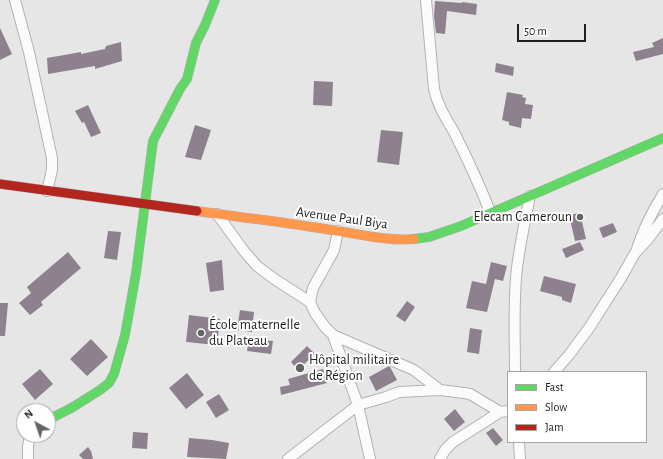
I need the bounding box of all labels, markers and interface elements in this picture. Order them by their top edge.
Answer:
scale bar [519,16,588,42]
text: 50 m [524,25,547,37]
street label: Avenue Paul Biya [295,203,389,233]
place label: Elecam Cameroun [473,209,572,225]
marker: Elecam Cameroun [575,212,585,222]
place label: École maternelle du Plateau [209,317,300,350]
marker: École maternelle du Plateau [196,328,206,338]
place label: Hôpital militaire de Région [309,352,399,384]
marker: Hôpital militaire de Région [294,362,306,374]
legend [507,371,647,443]
text: Fast [545,381,564,393]
text: Slow [545,401,567,413]
north arrow [16,403,56,443]
text: N [22,408,35,421]
text: Jam [545,421,564,433]

